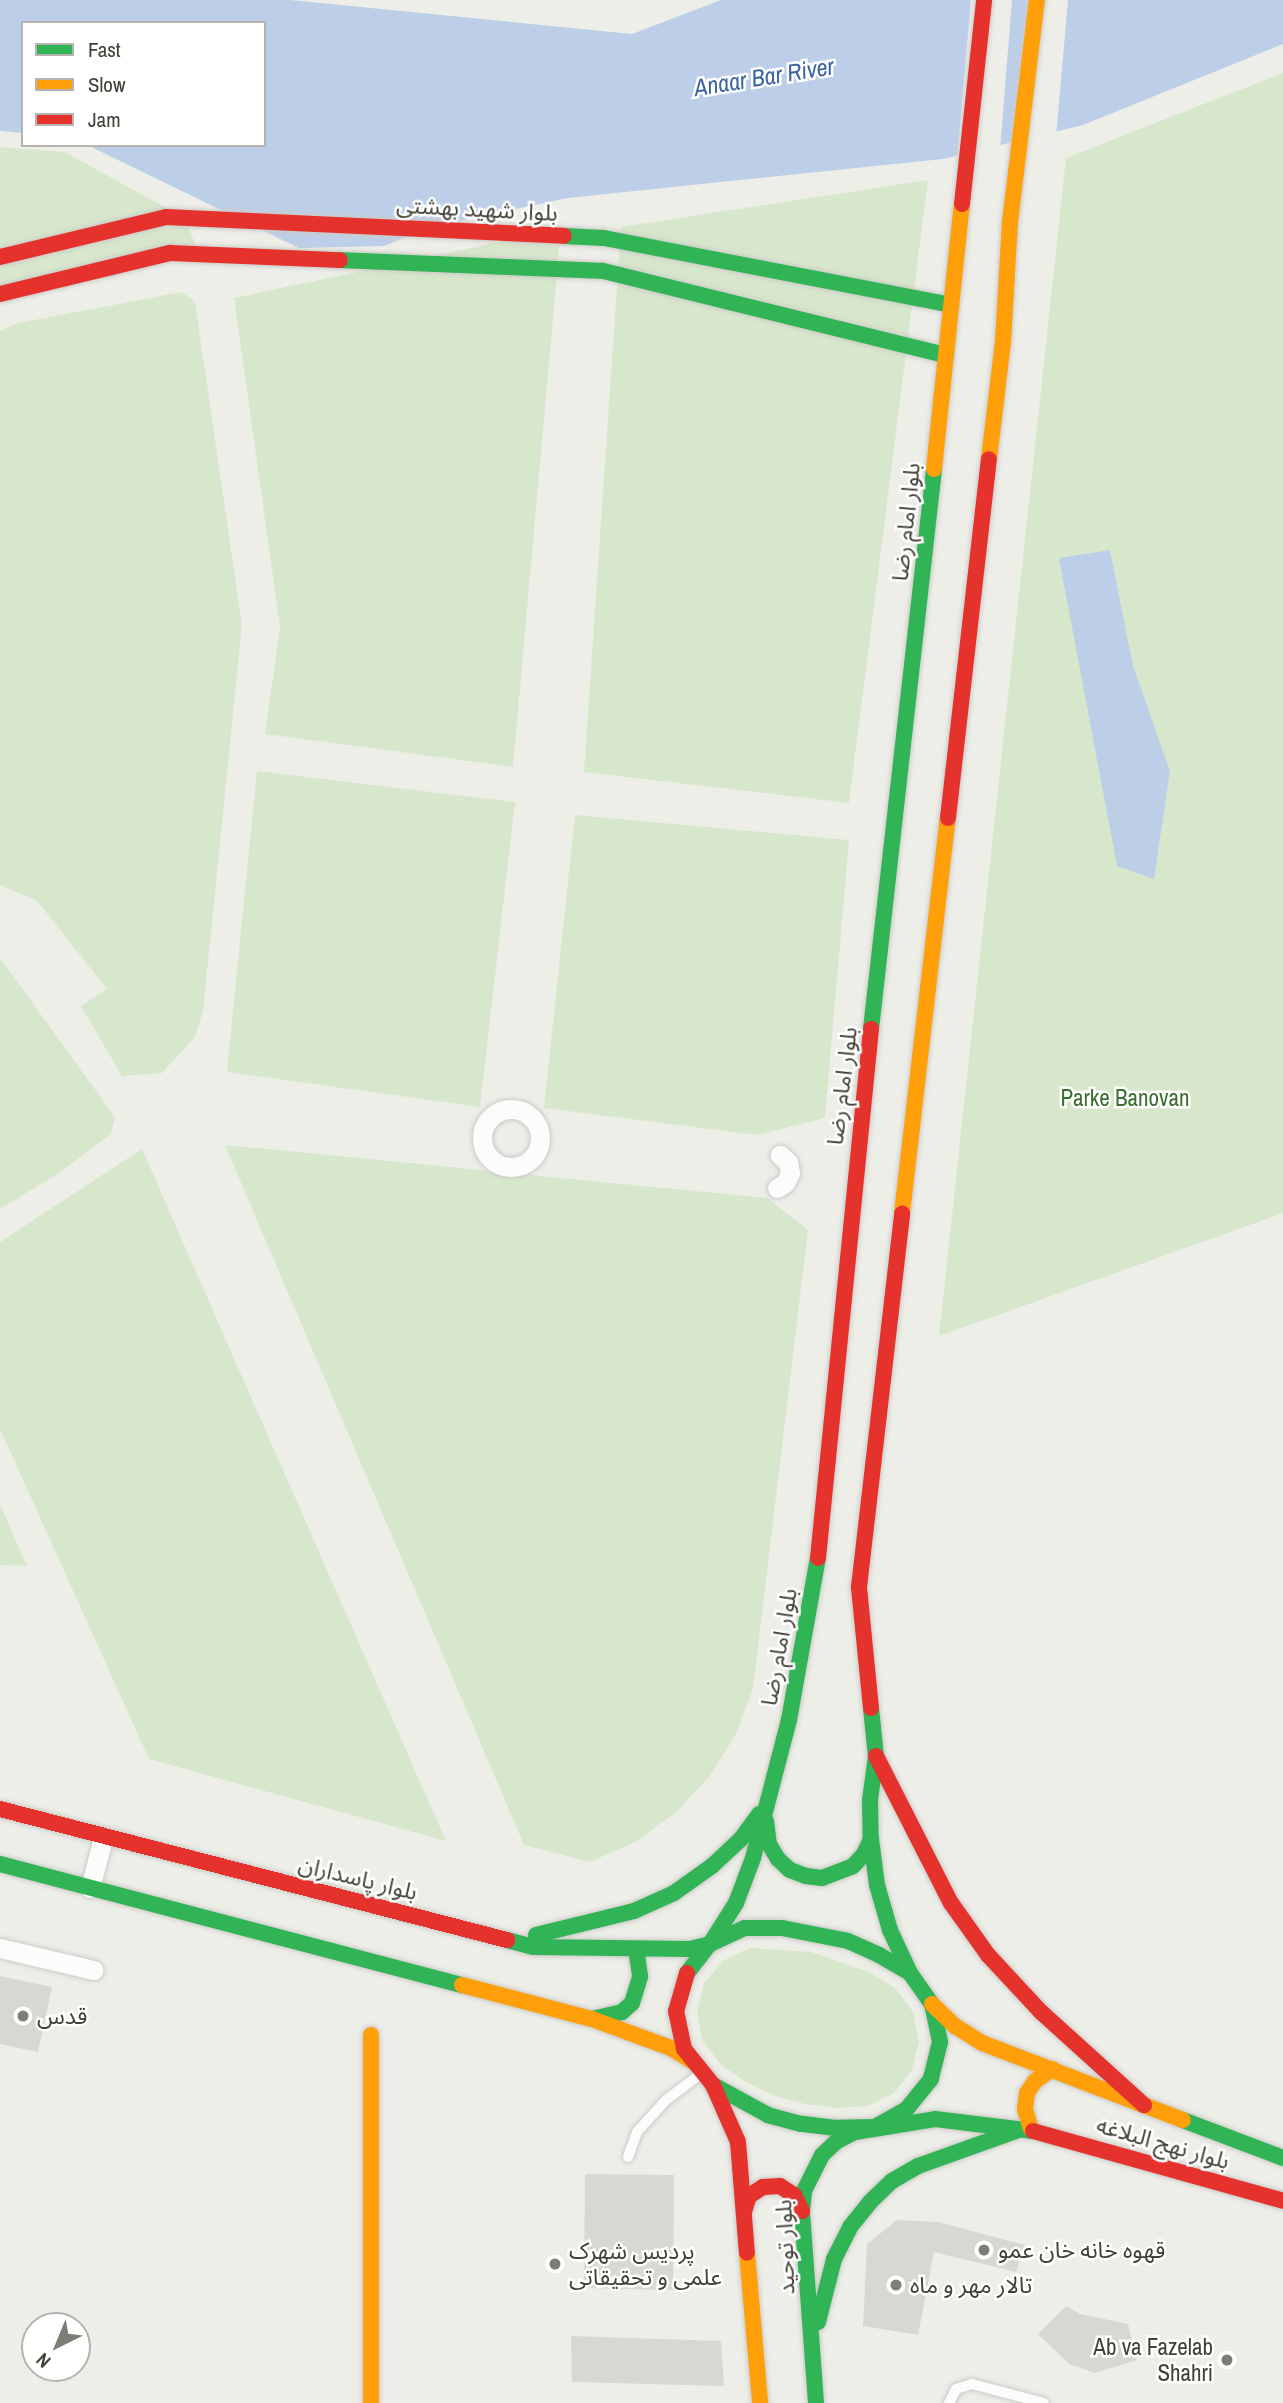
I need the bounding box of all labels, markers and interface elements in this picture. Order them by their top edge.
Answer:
legend [21,21,266,147]
text: Fast [88,35,121,64]
water label: Anaar Bar River [692,52,836,102]
text: Slow [88,70,125,99]
text: Jam [88,105,121,134]
street label: بلوار شهید بهشتی [396,191,558,227]
street label: بلوار امام رضا [886,461,926,583]
street label: بلوار امام رضا [821,1025,863,1147]
park label: Parke Banovan [1061,1084,1189,1112]
street label: بلوار امام رضا [755,1586,803,1708]
street label: بلوار پاسداران [296,1850,420,1906]
place label: قدس [37,2002,87,2030]
marker: قدس [15,2008,31,2024]
street label: بلوار نهج البلاغه [1093,2111,1233,2175]
street label: بلوار توحید [770,2199,800,2295]
place label: قهوه خانه خان عمو [998,2236,1165,2264]
place label: پردیس شهرک علمی و تحقیقاتی [569,2237,722,2291]
marker: قهوه خانه خان عمو [976,2242,992,2258]
marker: پردیس شهرک علمی و تحقیقاتی [547,2256,563,2272]
place label: تالار مهر و ماه [910,2271,1032,2299]
marker: تالار مهر و ماه [888,2277,904,2293]
north arrow [21,2312,91,2382]
place label: Ab va Fazelab Shahri [1093,2333,1213,2387]
text: N [30,2348,56,2374]
marker: Ab va Fazelab Shahri [1219,2352,1235,2368]

